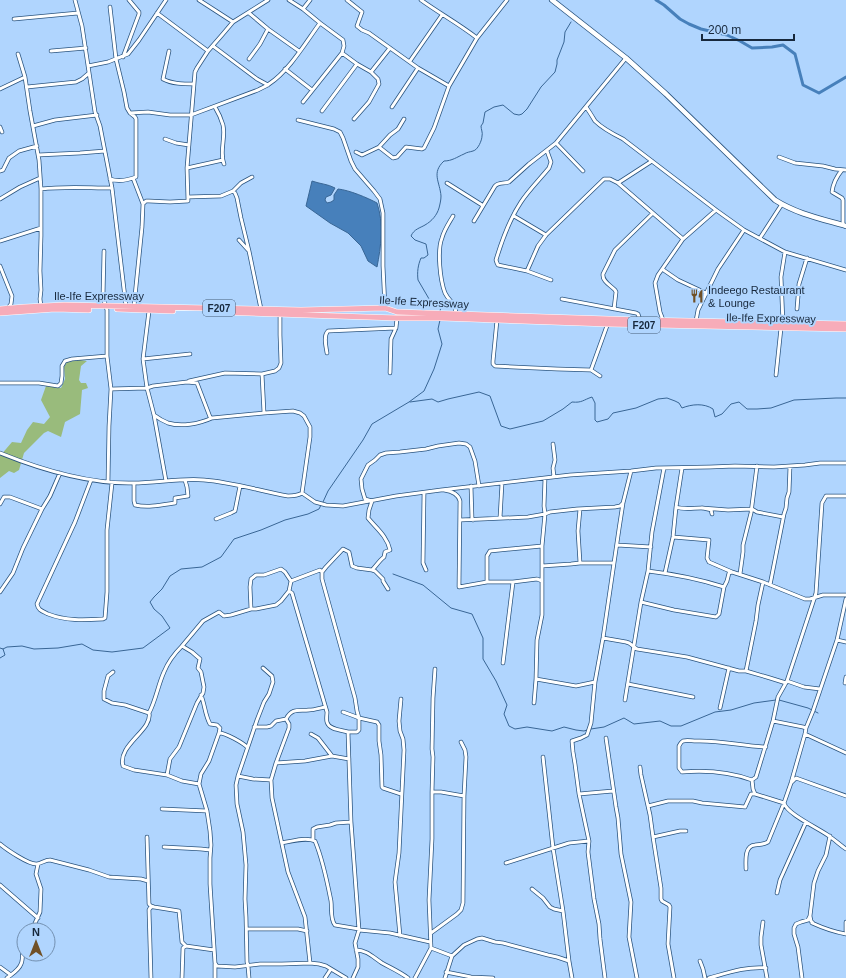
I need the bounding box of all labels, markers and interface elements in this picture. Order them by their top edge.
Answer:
scale bar [702,16,794,42]
text: 200 m [708,23,741,37]
place label: Indeego Restaurant & Lounge [708,284,805,309]
restaurant icon: Indeego Restaurant & Lounge [689,288,705,304]
street label: Ile-Ife Expressway [54,290,144,302]
street label: Ile-Ife Expressway [379,294,470,310]
road number: F207 [203,300,235,316]
street label: Ile-Ife Expressway [726,311,817,325]
road number: F207 [628,317,660,333]
north arrow [16,922,56,962]
text: N [32,926,40,938]

